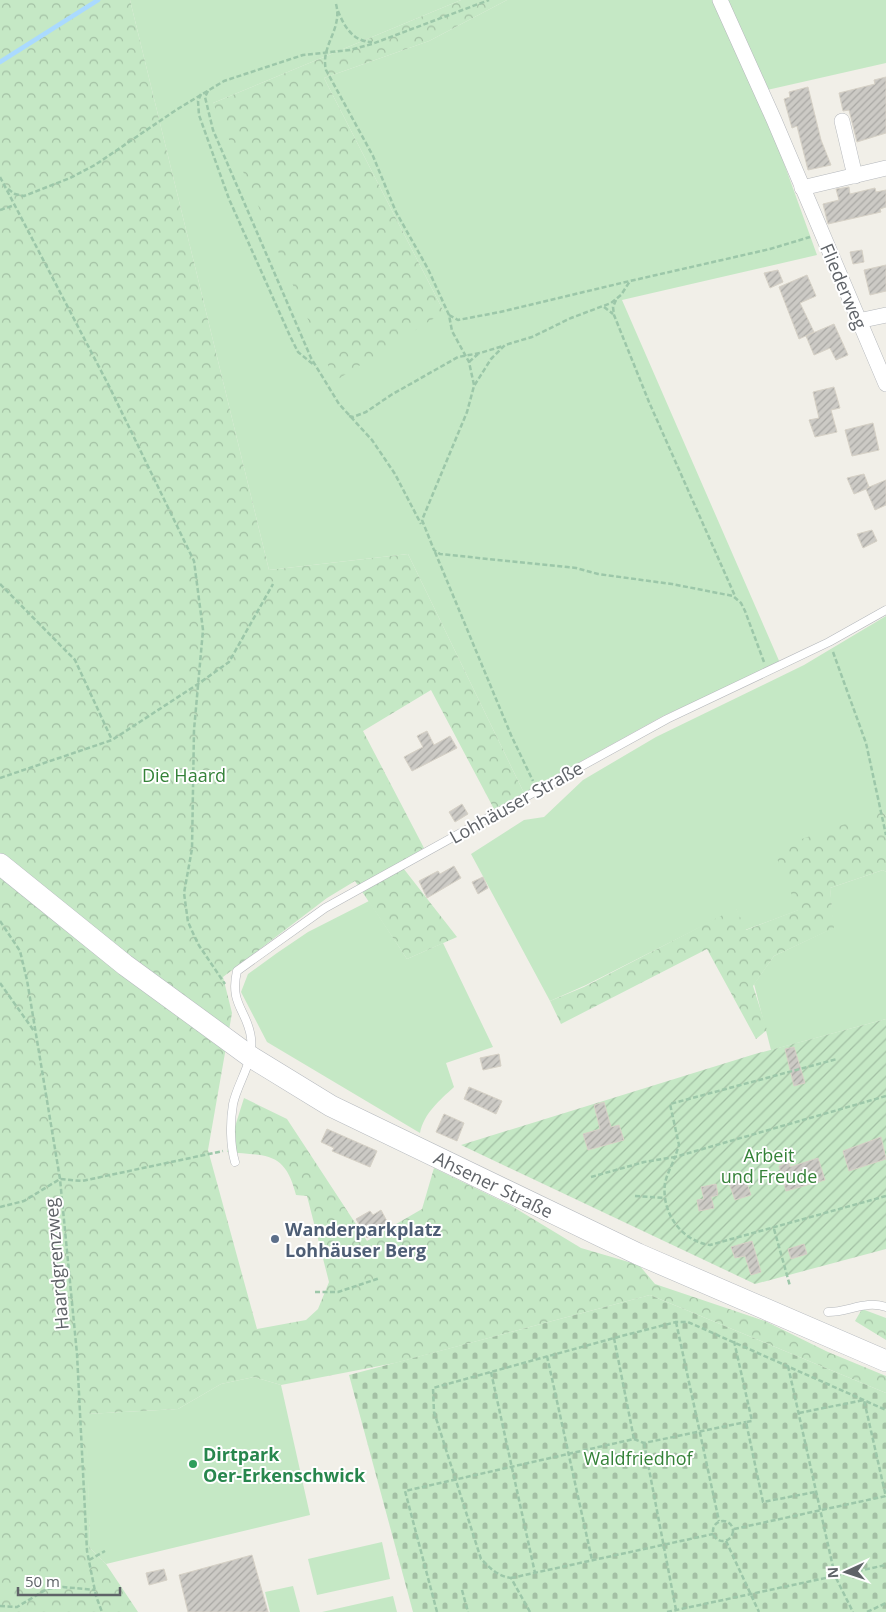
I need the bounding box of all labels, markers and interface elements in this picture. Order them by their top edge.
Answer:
street label: Fliederweg [815,240,873,333]
street label: Lohhäuser Straße [445,755,587,849]
park label: Die Haard [142,763,226,787]
park label: Arbeit und Freude [721,1143,817,1188]
street label: Ahsener Straße [430,1145,557,1223]
street label: Haardgrenzweg [38,1197,74,1331]
place label: Wanderparkplatz Lohhäuser Berg [285,1217,441,1262]
marker: Wanderparkplatz Lohhäuser Berg [269,1233,281,1245]
place label: Dirtpark Oer-Erkenschwick [203,1442,366,1487]
park label: Waldfriedhof [583,1446,694,1470]
marker: Dirtpark Oer-Erkenschwick [187,1458,199,1470]
north arrow [821,1547,871,1597]
scale bar [18,1564,120,1596]
text: N [823,1567,842,1579]
text: 50 m [25,1571,60,1591]

